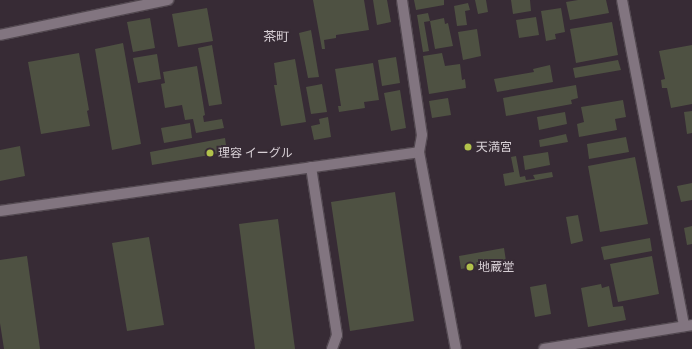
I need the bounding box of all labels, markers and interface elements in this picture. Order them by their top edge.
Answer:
district label: 茶町 [263,29,289,45]
place label: 天満宮 [476,140,512,154]
marker: 天満宮 [463,142,473,152]
place label: 理容 イーグル [218,146,293,160]
marker: 理容 イーグル [205,148,215,158]
place label: 地蔵堂 [478,260,514,274]
marker: 地蔵堂 [465,262,475,272]

